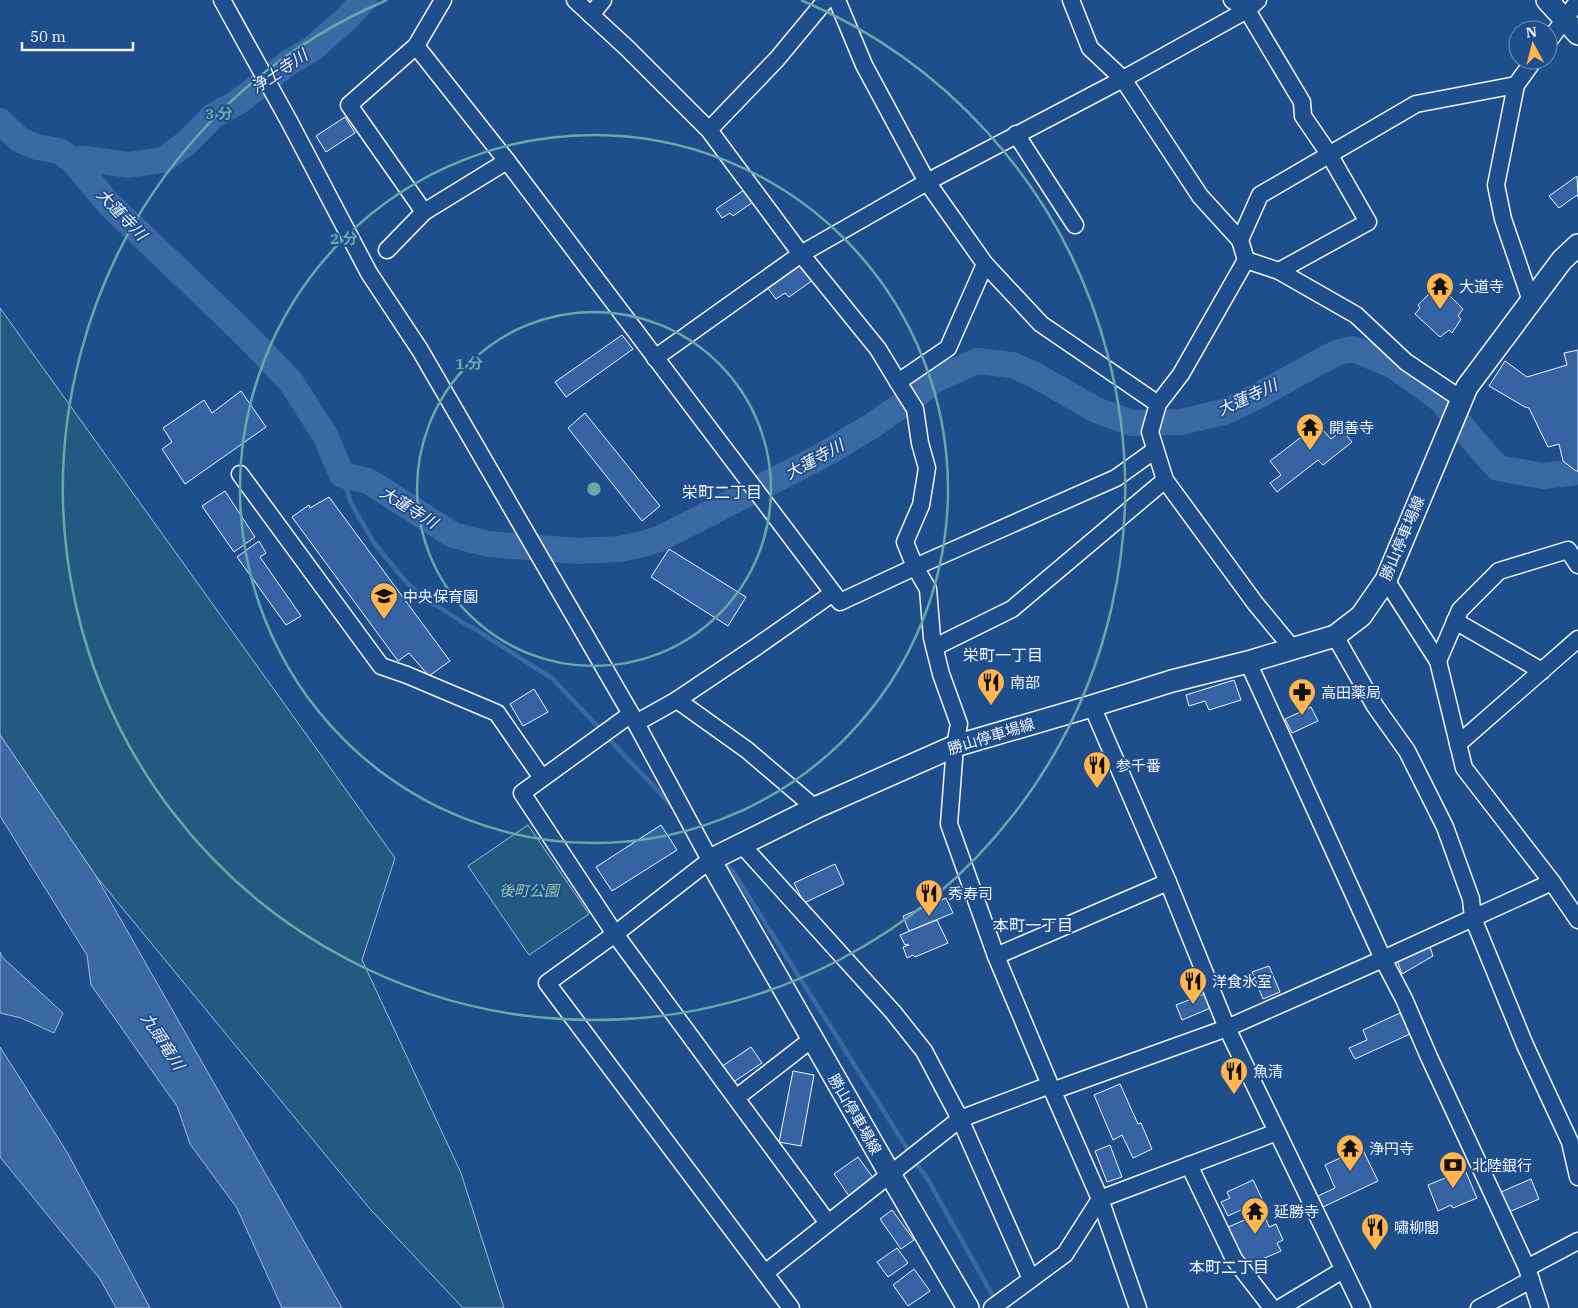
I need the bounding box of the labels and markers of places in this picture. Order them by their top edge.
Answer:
temple icon: 大道寺 [1425,271,1455,310]
place label: 大道寺 [1459,277,1504,296]
temple icon: 開善寺 [1295,412,1325,451]
place label: 開善寺 [1329,418,1374,437]
centre of rings [585,480,603,498]
school or university icon: 中央保育園 [369,581,399,620]
place label: 中央保育園 [403,587,478,606]
restaurant icon: 南部 [976,667,1006,706]
place label: 南部 [1010,673,1040,692]
pharmacy icon: 高田薬局 [1287,677,1317,716]
place label: 高田薬局 [1321,683,1381,702]
restaurant icon: 参千番 [1082,750,1112,789]
place label: 参千番 [1116,756,1161,775]
restaurant icon: 秀寿司 [914,878,944,917]
place label: 秀寿司 [948,884,993,903]
restaurant icon: 洋食氷室 [1178,966,1208,1005]
place label: 洋食氷室 [1212,972,1272,991]
restaurant icon: 魚清 [1219,1056,1249,1095]
place label: 魚清 [1253,1062,1283,1081]
temple icon: 浄円寺 [1335,1133,1365,1172]
place label: 浄円寺 [1369,1139,1414,1158]
bank icon: 北陸銀行 [1438,1150,1468,1189]
place label: 北陸銀行 [1472,1156,1532,1175]
temple icon: 延勝寺 [1240,1196,1270,1235]
place label: 延勝寺 [1274,1202,1319,1221]
restaurant icon: 嘯柳閣 [1360,1212,1390,1251]
place label: 嘯柳閣 [1394,1218,1439,1237]

